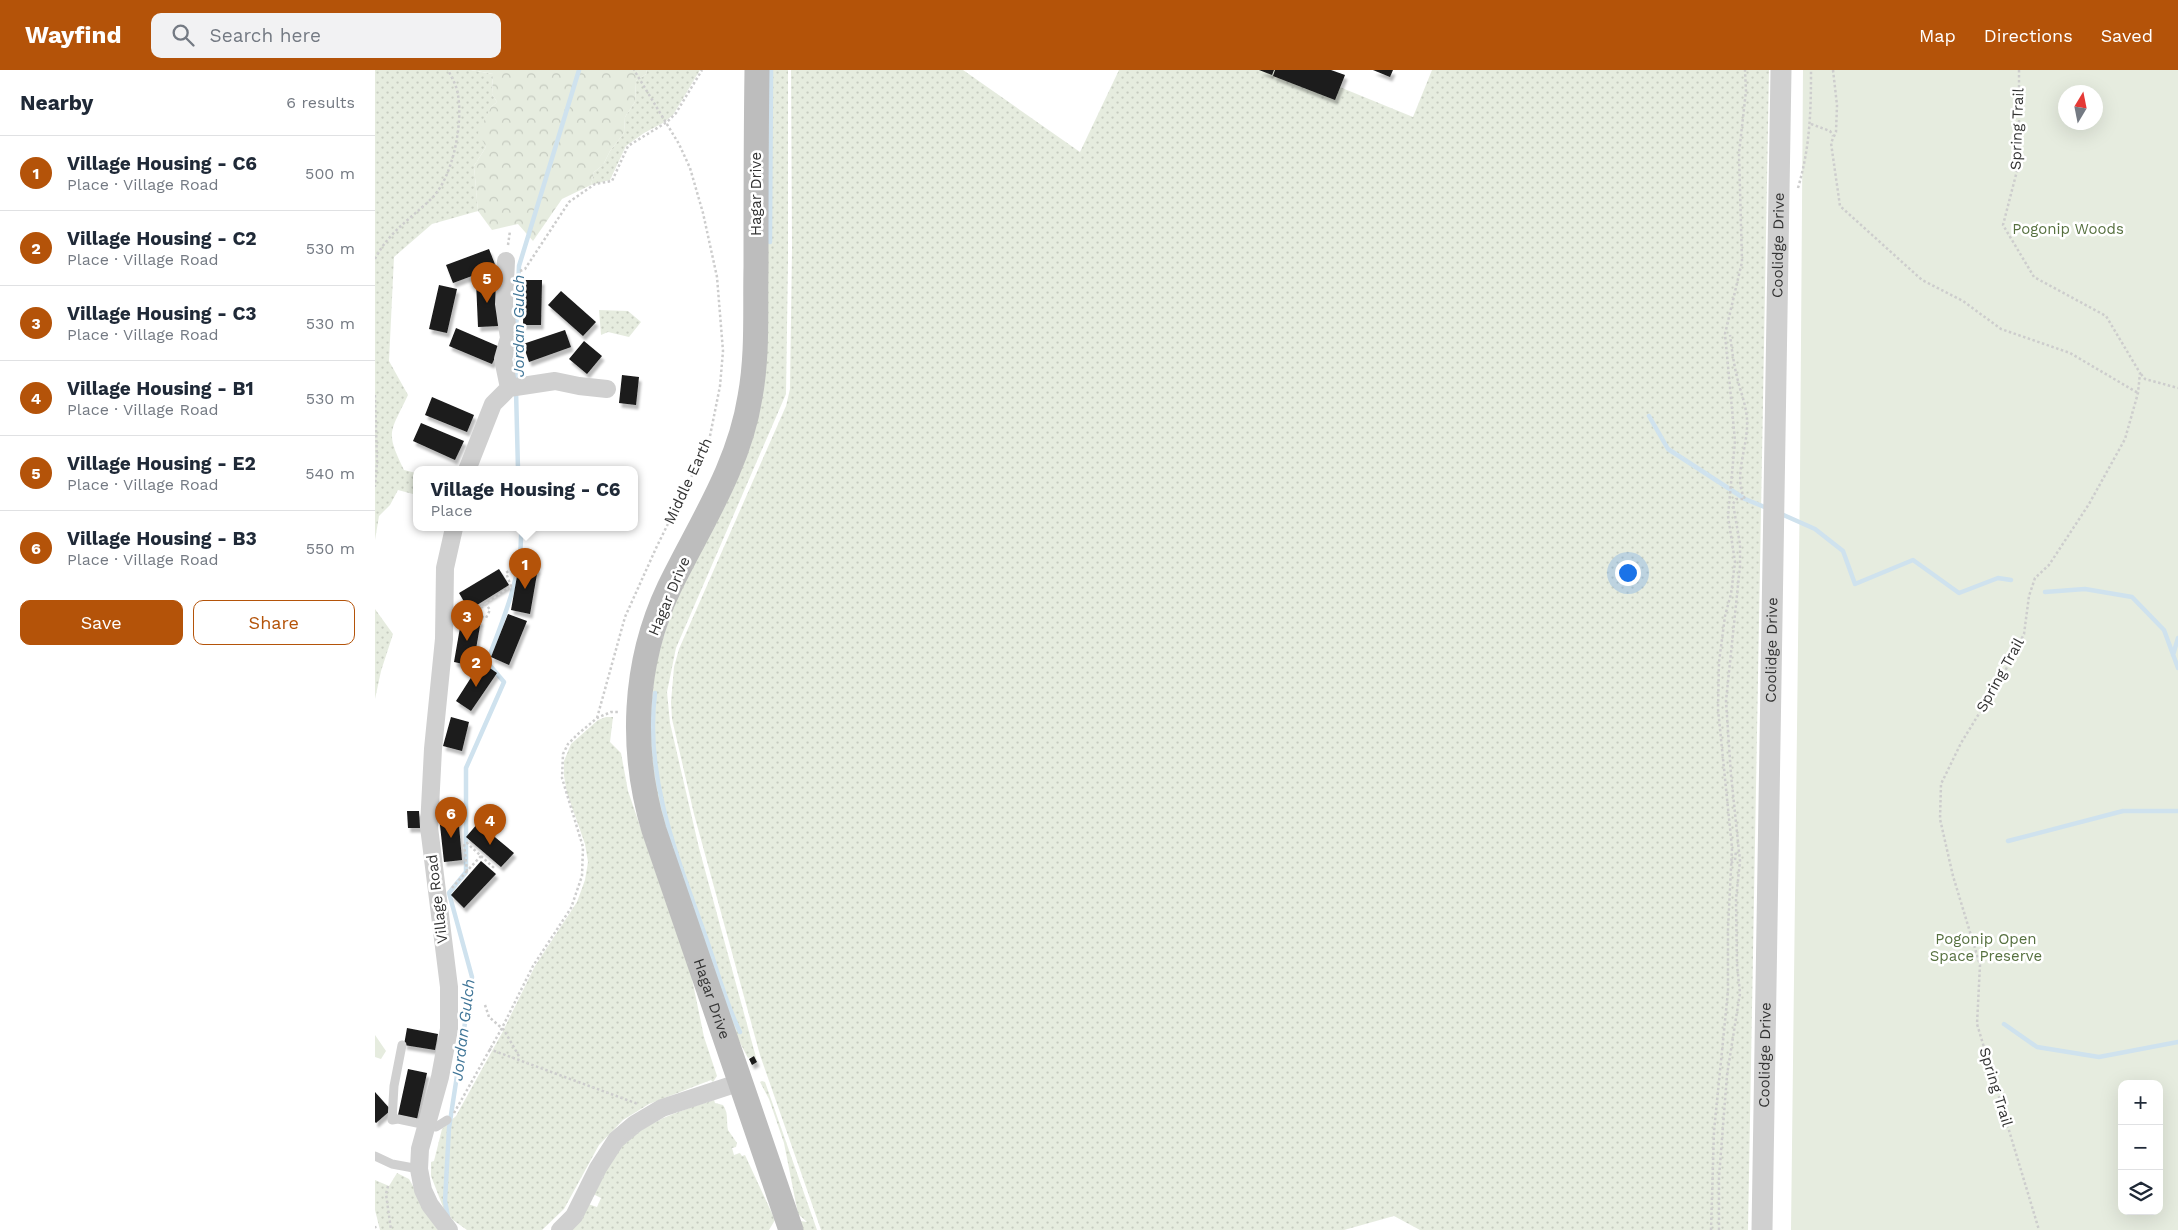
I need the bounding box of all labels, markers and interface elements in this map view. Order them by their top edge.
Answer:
search box [151,13,501,58]
text: Wayfind [25,21,121,49]
icon: search [169,21,197,49]
text: Search here [209,24,321,47]
text: Map [1919,25,1956,46]
text: Directions [1984,25,2073,46]
text: Saved [2101,25,2153,46]
north arrow [2058,85,2103,130]
street label: Spring Trail [2007,87,2027,170]
text: Nearby [20,90,93,115]
text: 6 results [286,93,355,112]
text: Village Housing - C6 [67,152,257,175]
street label: Hagar Drive [747,152,765,236]
text: 1 [33,164,39,183]
text: 500 m [305,164,355,183]
text: Place · Village Road [67,175,219,194]
street label: Coolidge Drive [1768,192,1788,298]
park label: Pogonip Woods [2012,220,2124,238]
text: Village Housing - C2 [67,227,257,250]
text: 2 [31,239,41,258]
text: 530 m [306,239,355,258]
text: Place · Village Road [67,250,219,269]
pin: 5 [471,262,503,303]
water label: Jordan Gulch [509,275,528,377]
text: Village Housing - C3 [67,302,257,325]
text: 3 [31,314,41,333]
text: 530 m [306,314,355,333]
text: Place · Village Road [67,325,219,344]
text: Village Housing - B1 [67,377,254,400]
text: 4 [31,389,41,408]
text: 530 m [306,389,355,408]
text: Place · Village Road [67,400,219,419]
street label: Middle Earth [660,435,716,527]
text: Village Housing - E2 [67,452,256,475]
text: 5 [31,464,41,483]
text: 540 m [305,464,355,483]
popup [413,466,638,531]
text: Place · Village Road [67,475,219,494]
text: Village Housing - C6 [430,478,621,501]
text: Place [430,501,472,520]
text: Village Housing - B3 [67,527,257,550]
text: 6 [31,539,41,558]
text: 550 m [306,539,355,558]
pin: 1 [509,548,541,589]
text: Place · Village Road [67,550,219,569]
street label: Hagar Drive [644,554,694,638]
your location [1615,560,1641,586]
street label: Coolidge Drive [1762,597,1781,703]
button: Save [20,600,183,645]
button: Share [193,600,355,645]
pin: 3 [451,600,483,641]
street label: Spring Trail [1972,634,2028,715]
pin: 2 [460,646,492,687]
pin: 6 [435,797,467,838]
pin: 4 [474,804,506,845]
street label: Village Road [423,853,451,945]
park label: Pogonip Open Space Preserve [1930,930,2042,965]
street label: Hagar Drive [690,956,734,1041]
water label: Jordan Gulch [447,978,479,1082]
street label: Coolidge Drive [1755,1002,1775,1108]
street label: Spring Trail [1975,1045,2017,1129]
map controls [2118,1080,2163,1215]
button: + [2118,1080,2163,1125]
button: − [2118,1125,2163,1170]
button: layers [2118,1170,2163,1215]

